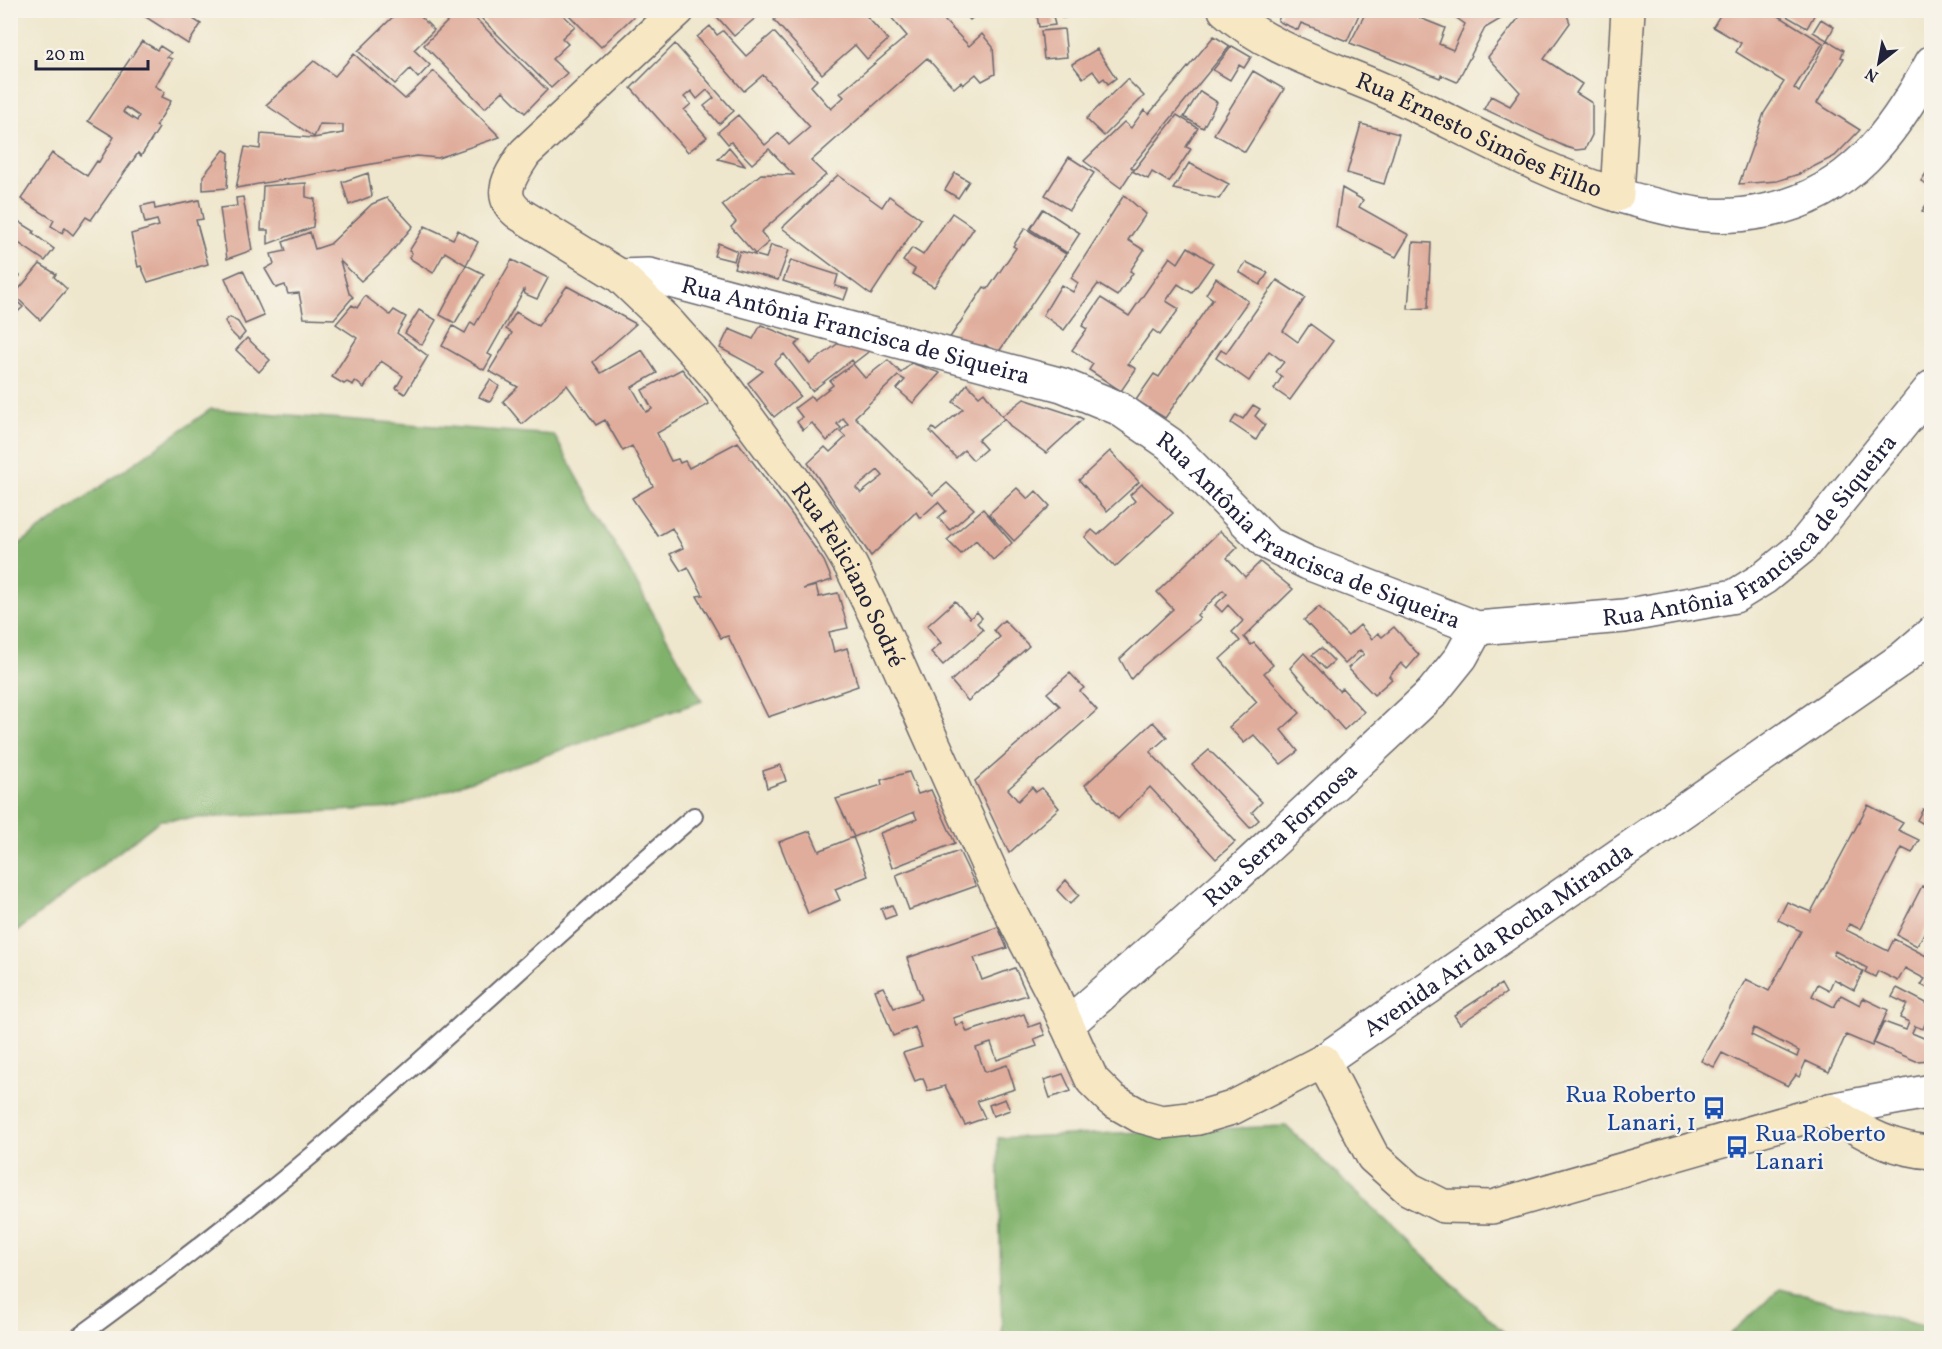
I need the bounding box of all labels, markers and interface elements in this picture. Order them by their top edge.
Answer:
scale bar [36,33,148,71]
north arrow [1849,33,1909,93]
text: 20 m [45,43,85,68]
text: N [1861,62,1883,87]
street label: Rua Ernesto Simões Filho [1350,65,1606,208]
street label: Rua Antônia Francisca de Siqueira [677,269,1033,395]
street label: Rua Antônia Francisca de Siqueira [1148,424,1465,639]
street label: Rua Antônia Francisca de Siqueira [1601,427,1906,637]
street label: Rua Feliciano Sodré [782,476,912,673]
street label: Rua Serra Formosa [1197,756,1366,916]
street label: Avenida Ari da Rocha Miranda [1357,835,1641,1047]
place label: Rua Roberto Lanari, 1 [1565,1079,1696,1141]
bus stop icon: Rua Roberto Lanari, 1 [1701,1095,1727,1121]
place label: Rua Roberto Lanari [1755,1118,1886,1180]
bus stop icon: Rua Roberto Lanari [1724,1134,1750,1160]

